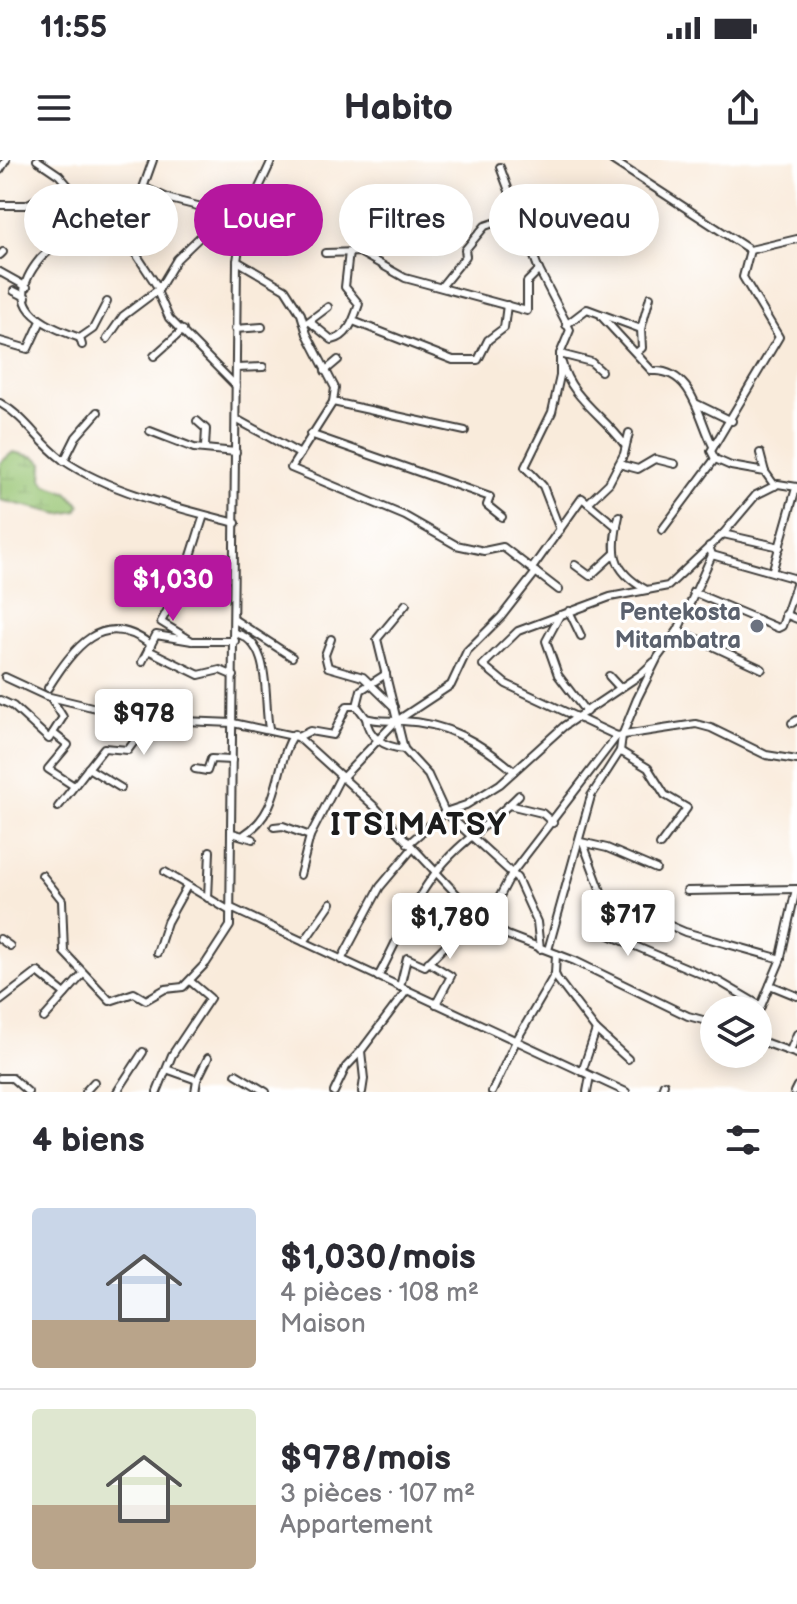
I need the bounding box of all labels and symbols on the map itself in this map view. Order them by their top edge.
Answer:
pin: $1,030 [108,555,238,623]
place label: Pentekosta Mitambatra [615,598,741,655]
marker: Pentekosta Mitambatra [748,617,766,635]
pin: $978 [97,689,191,757]
district label: ITSIMATSY [330,806,508,845]
pin: $717 [581,890,675,958]
pin: $1,780 [385,893,515,961]

